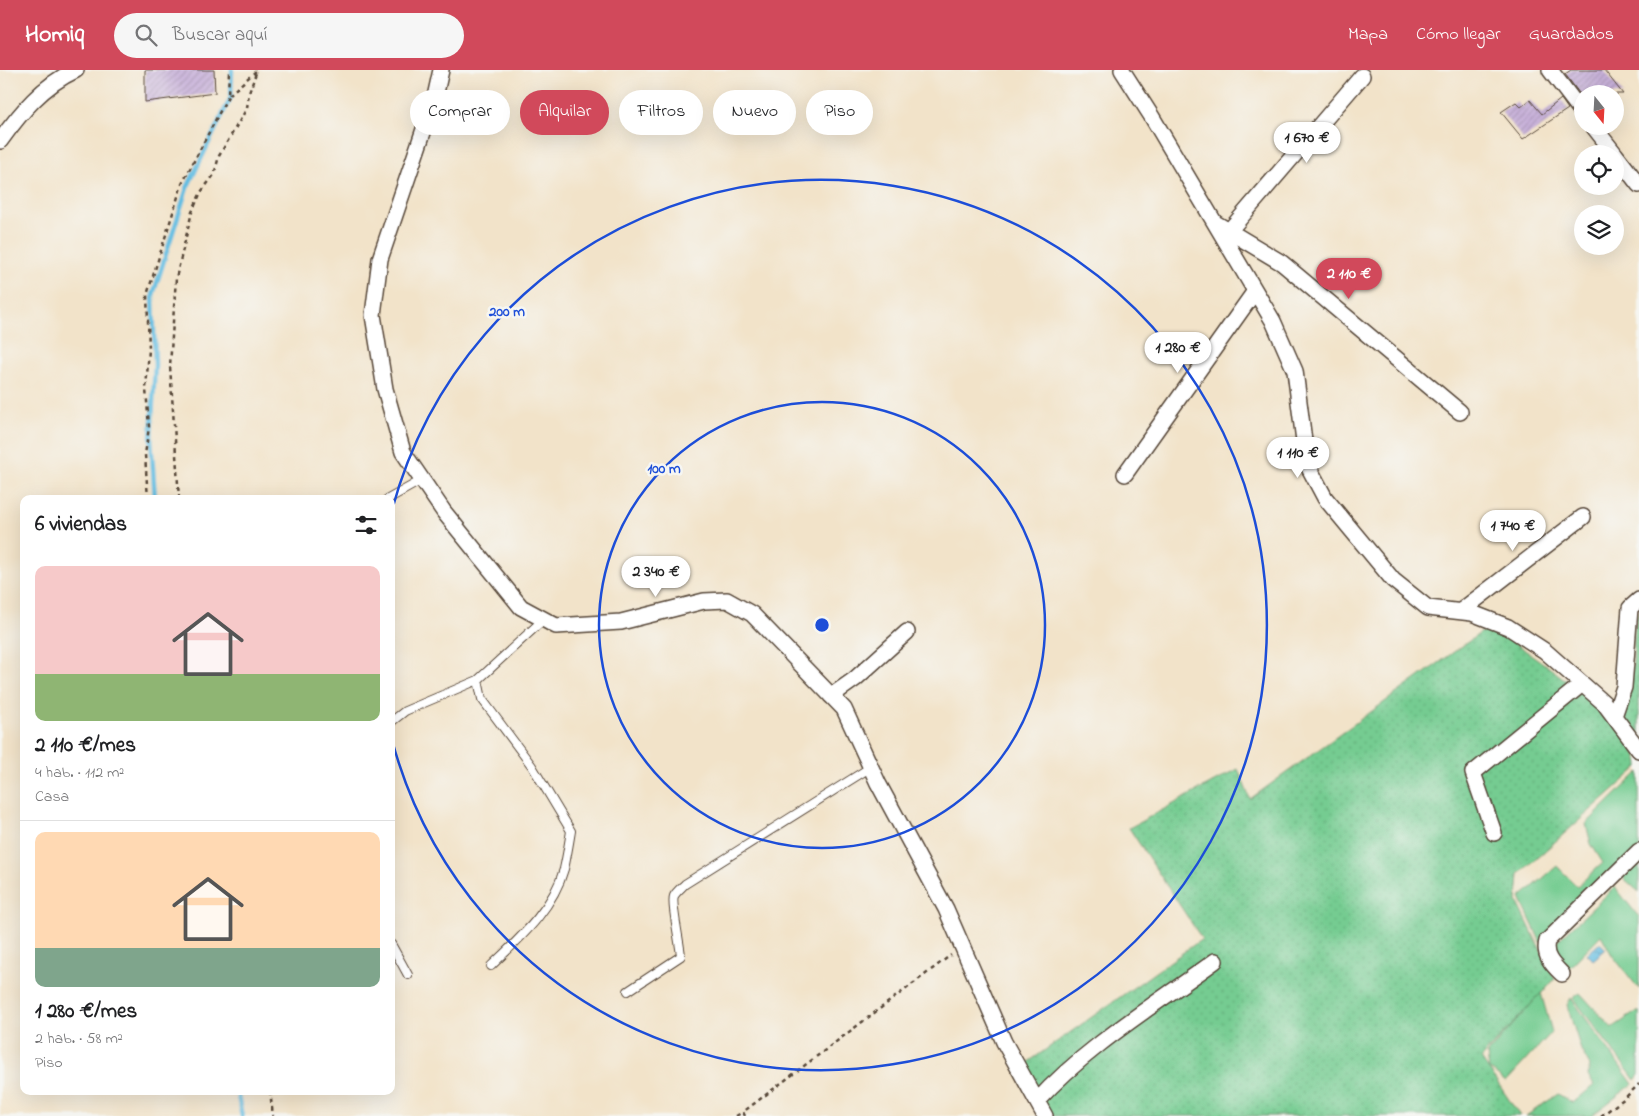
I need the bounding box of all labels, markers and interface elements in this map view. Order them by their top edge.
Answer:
search box [114,13,464,58]
text: Homiq [25,18,84,53]
icon: search [132,21,160,49]
text: Buscar aquí [172,22,267,49]
text: Mapa [1348,22,1388,48]
text: Cómo llegar [1416,22,1501,48]
text: Guardados [1529,22,1614,48]
north arrow [1574,85,1624,135]
map controls [1574,85,1624,255]
chip: Comprar [410,90,510,135]
chip: Alquilar [520,90,609,135]
chip: Filtros [619,90,703,135]
chip: Nuevo [713,90,796,135]
chip: Piso [806,90,873,135]
pin: 1 670 € [1261,122,1353,164]
text: 1 670 € [1285,126,1329,150]
button: locate [1574,145,1624,195]
button: layers [1574,205,1624,255]
pin: 2 110 € [1303,258,1395,300]
text: 2 110 € [1327,262,1371,286]
text: 200 m [488,301,525,323]
pin: 1 280 € [1132,332,1224,374]
text: 1 280 € [1155,336,1201,360]
pin: 1 110 € [1252,436,1344,479]
text: 1 110 € [1277,441,1319,465]
text: 100 m [647,458,681,480]
text: 6 viviendas [35,510,127,540]
pin: 1 740 € [1467,510,1559,552]
icon: filters [352,511,380,539]
text: 1 740 € [1491,514,1535,538]
pin: 2 340 € [610,556,702,598]
text: 2 340 € [632,560,680,584]
icon: home [163,599,253,689]
centre of rings [813,616,831,634]
text: 2 110 €/mes [35,731,136,761]
text: 4 hab. · 112 m² [35,761,124,785]
text: Casa [35,785,69,809]
icon: home [163,864,253,954]
text: 1 280 €/mes [35,997,137,1027]
text: 2 hab. · 58 m² [35,1027,123,1051]
text: Piso [35,1051,63,1075]

